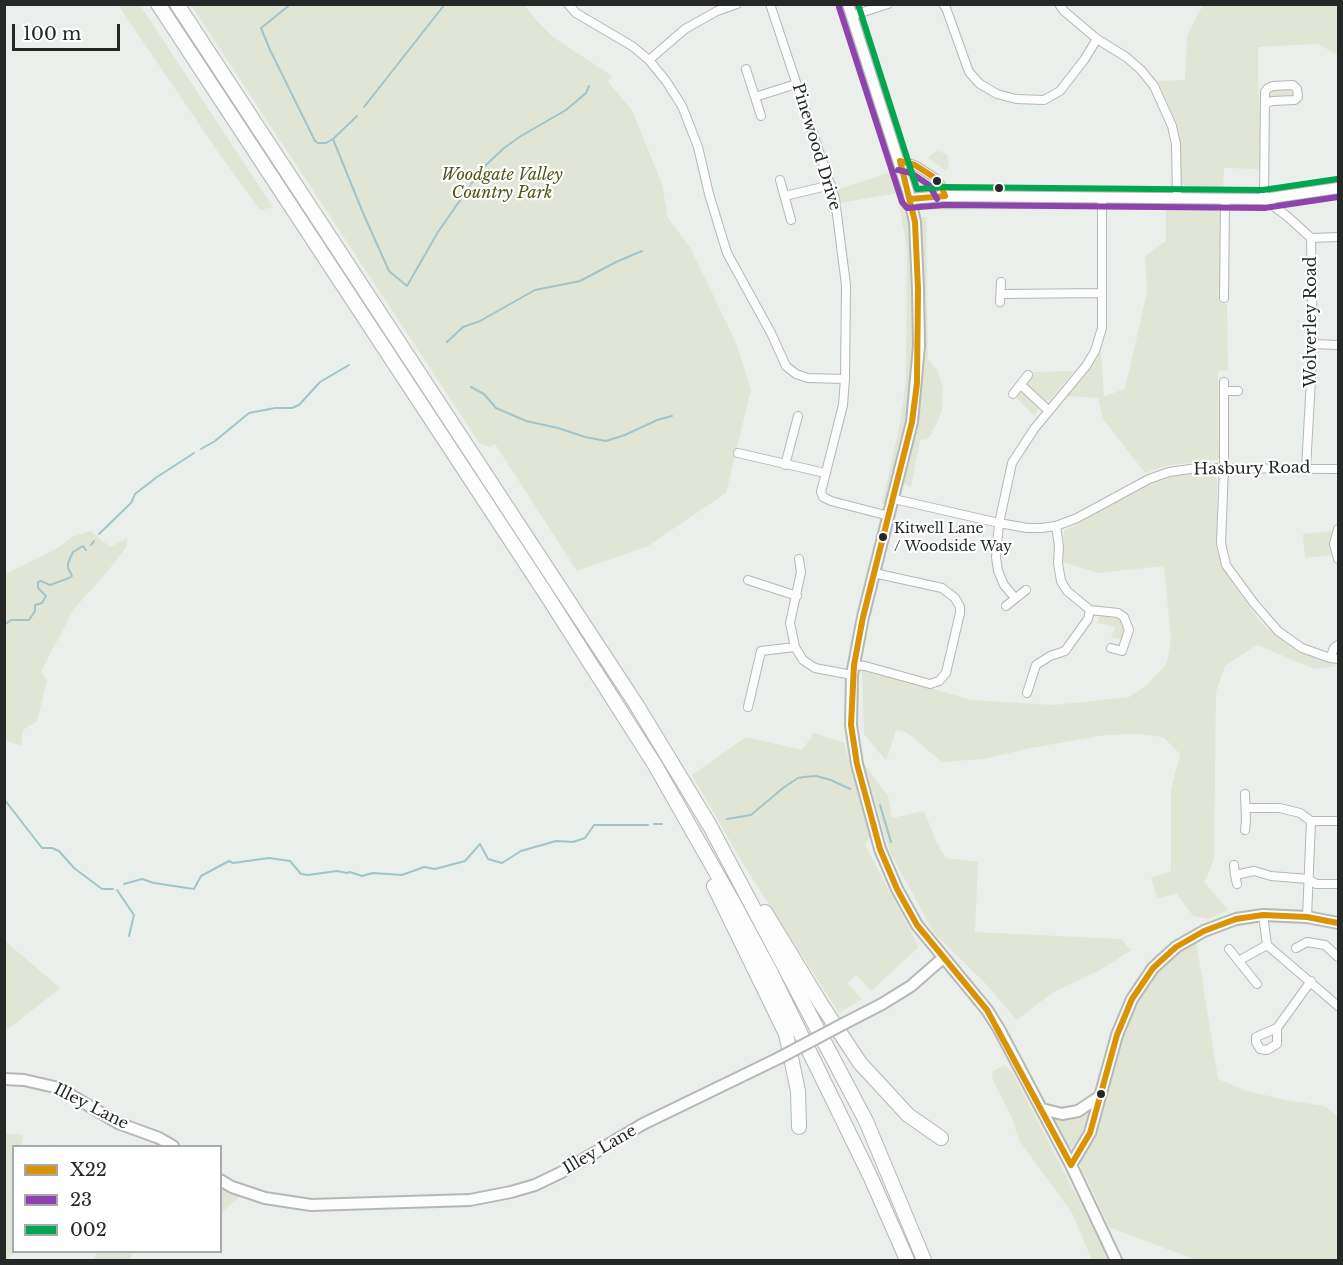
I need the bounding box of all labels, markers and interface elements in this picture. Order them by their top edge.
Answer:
scale bar [15,12,123,50]
text: 100 m [23,23,81,45]
street label: Pinewood Drive [788,81,844,213]
park label: Woodgate Valley Country Park [441,165,563,203]
unlabelled marker [931,175,943,187]
unlabelled marker [993,182,1005,194]
street label: Wolverley Road [1301,257,1321,387]
street label: Hasbury Road [1193,458,1311,480]
place label: Kitwell Lane / Woodside Way [894,521,1012,554]
marker: Kitwell Lane / Woodside Way [877,531,889,543]
street label: Illey Lane [50,1080,132,1134]
unlabelled marker [1095,1088,1107,1100]
street label: Illey Lane [560,1121,640,1179]
legend [12,1145,222,1253]
text: X22 [70,1159,107,1181]
text: 23 [70,1189,92,1211]
text: 002 [70,1219,107,1241]

